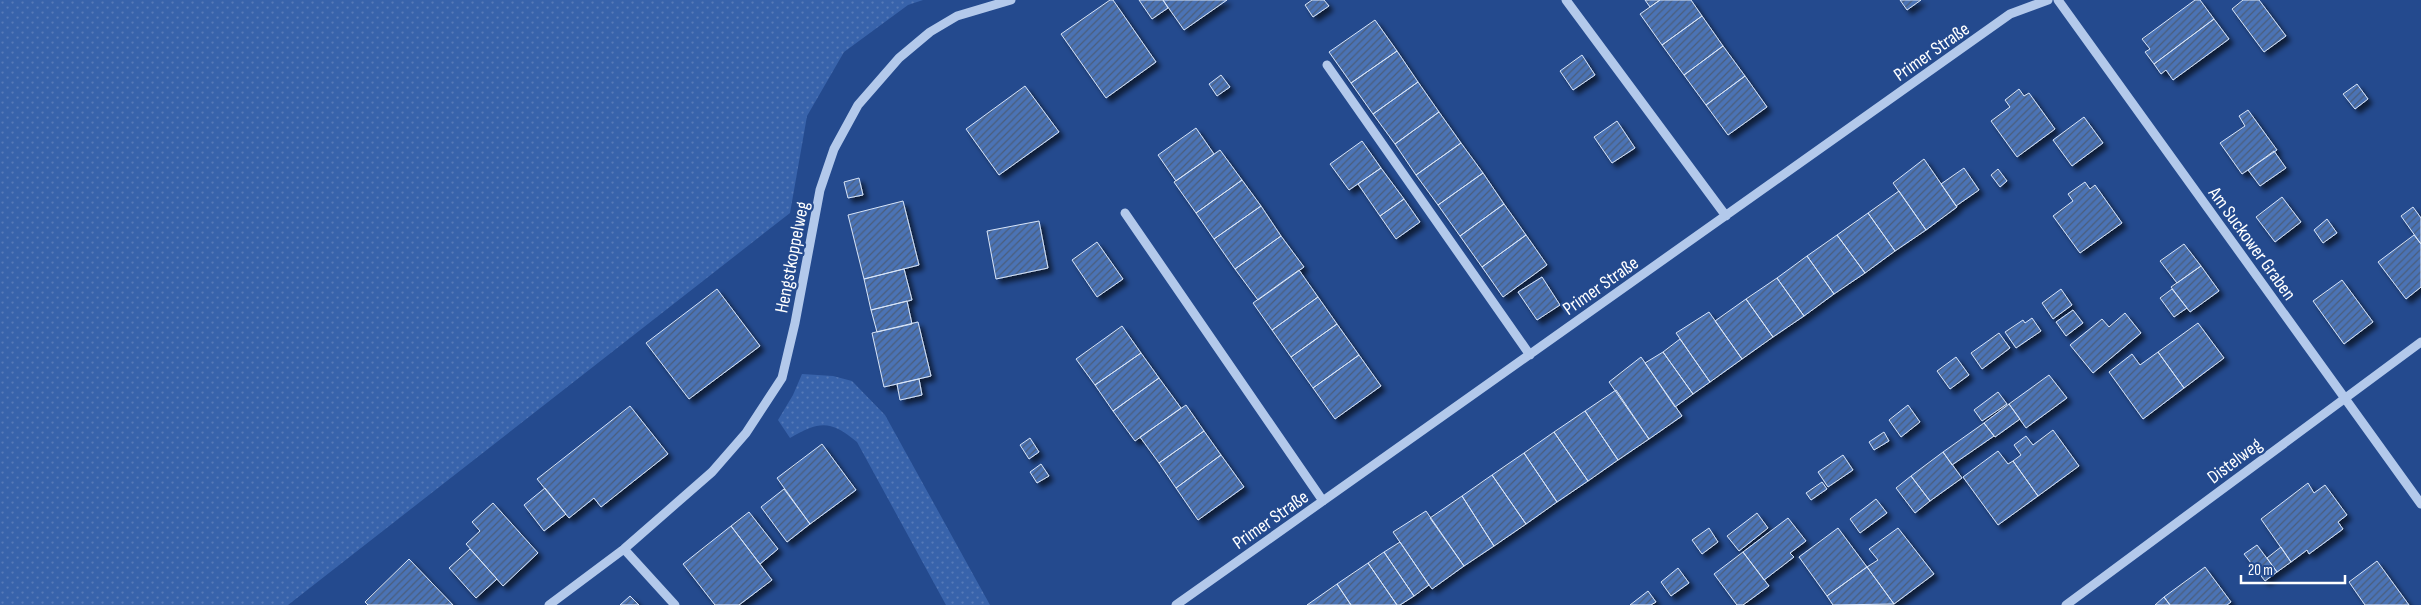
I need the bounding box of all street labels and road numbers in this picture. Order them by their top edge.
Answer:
street label: Primer Straße [1889,18,1974,87]
street label: Am Suckower Graben [2202,182,2301,305]
street label: Hengstkoppelweg [770,199,815,315]
street label: Primer Straße [1558,252,1643,321]
street label: Distelweg [2203,433,2267,489]
street label: Primer Straße [1228,486,1313,555]

